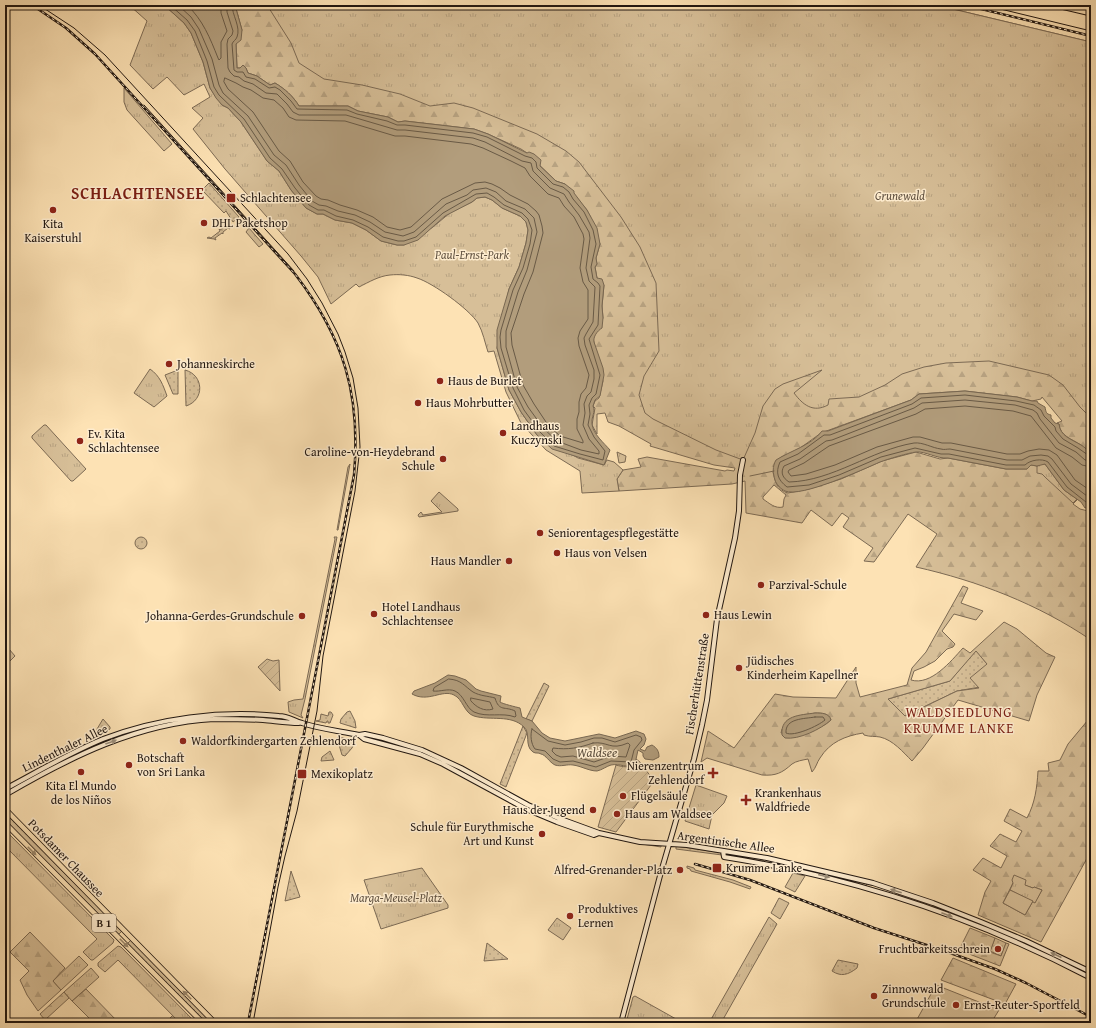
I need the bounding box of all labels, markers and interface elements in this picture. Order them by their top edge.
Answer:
district label: SCHLACHTENSEE [71,181,205,205]
park label: Grunewald [875,187,925,204]
place label: Schlachtensee [240,189,312,206]
marker: Schlachtensee [225,192,237,204]
marker: Kita Kaiserstuhl [48,205,58,215]
place label: DHL Paketshop [212,214,288,231]
place label: Kita Kaiserstuhl [24,215,82,246]
marker: DHL Paketshop [199,218,209,228]
park label: Paul-Ernst-Park [434,246,509,263]
place label: Johanneskirche [175,355,255,372]
marker: Johanneskirche [164,359,174,369]
place label: Haus de Burlet [448,372,522,389]
marker: Haus de Burlet [435,376,445,386]
place label: Haus Mohrbutter [426,394,513,411]
marker: Haus Mohrbutter [413,398,423,408]
place label: Landhaus Kuczynski [511,417,563,448]
place label: Ev. Kita Schlachtensee [88,425,160,456]
marker: Landhaus Kuczynski [498,428,508,438]
marker: Ev. Kita Schlachtensee [75,436,85,446]
place label: Caroline-von-Heydebrand Schule [305,443,436,474]
marker: Caroline-von-Heydebrand Schule [438,454,448,464]
place label: Seniorentagespflegestätte [548,524,679,541]
marker: Seniorentagespflegestätte [535,528,545,538]
place label: Haus von Velsen [565,544,647,561]
marker: Haus von Velsen [552,548,562,558]
place label: Haus Mandler [431,552,501,569]
marker: Haus Mandler [504,556,514,566]
place label: Parzival-Schule [769,576,847,593]
marker: Parzival-Schule [756,580,766,590]
place label: Hotel Landhaus Schlachtensee [382,598,461,629]
place label: Haus Lewin [714,606,772,623]
place label: Johanna-Gerdes-Grundschule [144,607,294,624]
marker: Hotel Landhaus Schlachtensee [369,609,379,619]
marker: Haus Lewin [701,610,711,620]
marker: Johanna-Gerdes-Grundschule [297,611,307,621]
street label: Fischerhüttenstraße [680,632,713,736]
place label: Jüdisches Kinderheim Kapellner [745,652,858,683]
marker: Jüdisches Kinderheim Kapellner [734,663,744,673]
district label: WALDSIEDLUNG KRUMME LANKE [904,702,1014,738]
street label: Lindenthaler Allee [19,719,111,776]
place label: Waldorfkindergarten Zehlendorf [191,732,357,749]
marker: Waldorfkindergarten Zehlendorf [178,736,188,746]
one-way arrow [105,738,117,744]
water label: Waldsee [577,743,617,762]
place label: Botschaft von Sri Lanka [137,749,205,780]
place label: Nierenzentrum Zehlendorf [627,757,705,788]
marker: Botschaft von Sri Lanka [124,760,134,770]
place label: Mexikoplatz [311,765,373,782]
marker: Kita El Mundo de los Niños [76,767,86,777]
marker: Nierenzentrum Zehlendorf [707,767,719,779]
marker: Mexikoplatz [296,768,308,780]
place label: Kita El Mundo de los Niños [46,777,116,808]
place label: Krankenhaus Waldfriede [755,784,821,815]
place label: Flügelsäule [631,787,688,804]
marker: Flügelsäule [618,791,628,801]
marker: Krankenhaus Waldfriede [740,794,752,806]
place label: Haus der Jugend [503,801,586,818]
marker: Haus der Jugend [588,805,598,815]
place label: Haus am Waldsee [625,805,712,822]
marker: Haus am Waldsee [612,809,622,819]
street label: Potsdamer Chaussee [25,815,108,901]
place label: Schule für Eurythmische Art und Kunst [410,818,535,849]
street label: Argentinische Allee [676,826,776,857]
marker: Schule für Eurythmische Art und Kunst [537,829,547,839]
one-way arrow [27,846,37,855]
place label: Krumme Lanke [726,859,803,876]
place label: Alfred-Grenander-Platz [554,861,672,878]
marker: Krumme Lanke [711,862,723,874]
marker: Alfred-Grenander-Platz [675,865,685,875]
one-way arrow [818,873,830,879]
one-way arrow [890,887,902,893]
park label: Marga-Meusel-Platz [350,889,443,906]
place label: Produktives Lernen [578,900,638,931]
marker: Produktives Lernen [565,911,575,921]
one-way arrow [942,912,954,918]
road number: B 1 [92,914,116,932]
one-way arrow [119,938,129,948]
place label: Fruchtbarkeitsschrein [879,940,990,957]
marker: Fruchtbarkeitsschrein [993,944,1003,954]
one-way arrow [1050,952,1062,958]
place label: Zinnowwald Grundschule [882,980,946,1011]
one-way arrow [183,990,192,1000]
marker: Zinnowwald Grundschule [869,991,879,1001]
place label: Ernst-Reuter-Sportfeld [964,996,1080,1013]
marker: Ernst-Reuter-Sportfeld [951,1000,961,1010]

